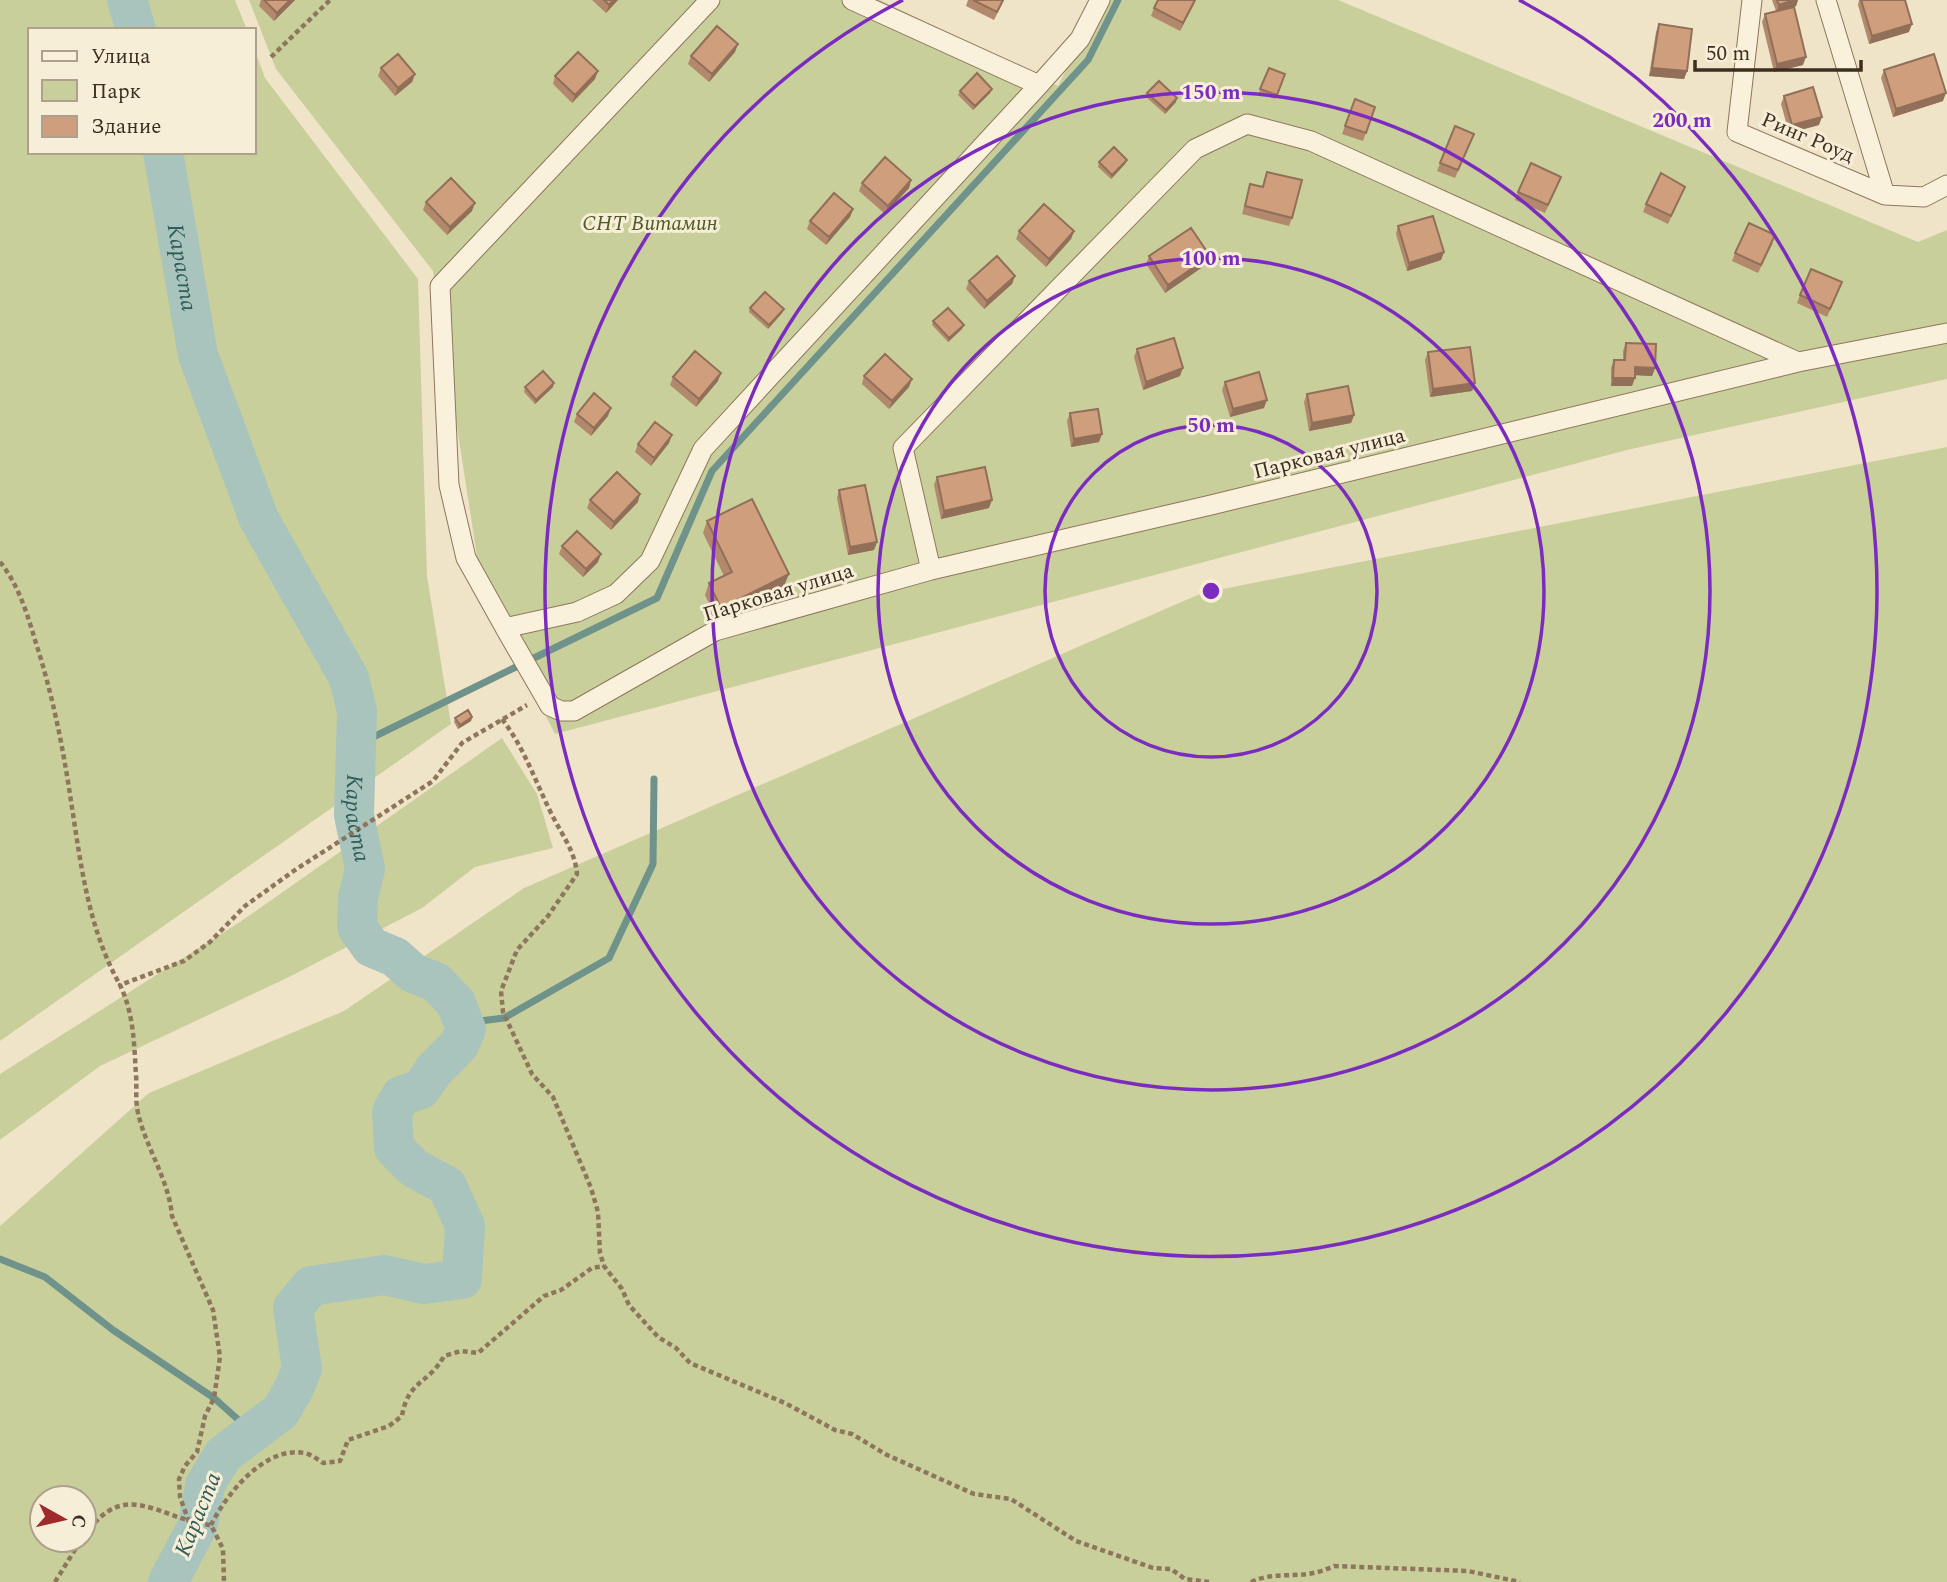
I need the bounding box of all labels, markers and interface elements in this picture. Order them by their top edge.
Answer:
legend [28,28,256,154]
scale bar [1695,28,1861,72]
text: 50 m [1706,38,1750,70]
text: Улица [91,41,151,73]
text: Парк [91,76,142,108]
text: 150 m [1181,77,1241,109]
street label: Ринг Роуд [1756,104,1859,172]
text: 200 m [1652,105,1712,137]
text: Здание [91,111,161,143]
park label: СНТ Витамин [582,208,718,240]
water label: Караста [157,221,206,314]
text: 100 m [1181,243,1241,275]
text: 50 m [1187,410,1235,442]
street label: Парковая улица [1250,419,1409,488]
street label: Парковая улица [699,555,858,631]
centre of rings [1199,579,1223,603]
water label: Караста [335,774,379,866]
water label: Караста [166,1467,231,1562]
north arrow [28,1484,98,1554]
text: С [63,1512,94,1530]

